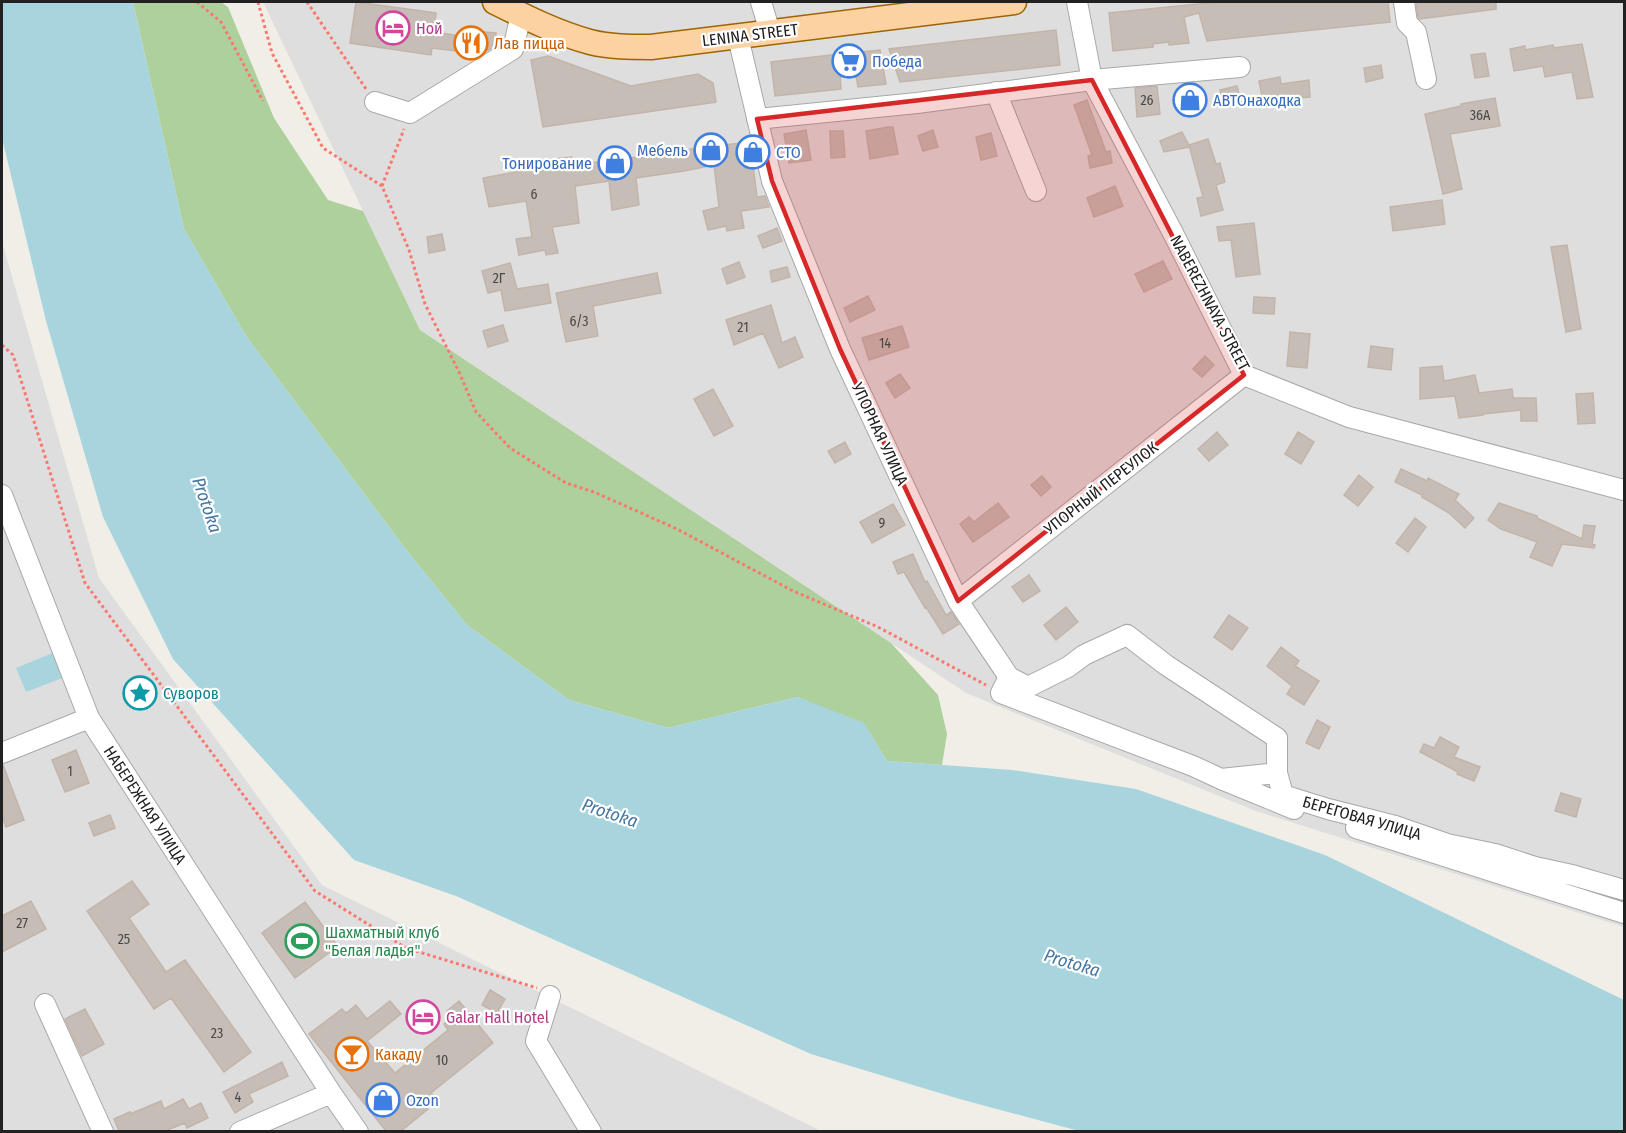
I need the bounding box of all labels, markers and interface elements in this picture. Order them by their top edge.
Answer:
hotel icon: Ной [375,10,411,46]
place label: Ной [416,19,443,38]
street label: LENINA STREET [701,20,800,50]
restaurant icon: Лав пицца [453,25,489,61]
place label: Лав пицца [494,34,565,53]
supermarket icon: Победа [831,43,867,79]
place label: Победа [872,52,922,71]
shop icon: АВТОнаходка [1172,82,1208,118]
place label: АВТОнаходка [1213,91,1302,110]
house number: 26 [1140,92,1154,109]
house number: 36А [1470,107,1491,124]
shop icon: Мебель [693,132,729,168]
shop icon: СТО [735,134,771,170]
place label: Мебель [637,141,688,160]
place label: СТО [776,143,801,162]
shop icon: Тонирование [597,145,633,181]
place label: Тонирование [502,154,592,173]
house number: 6 [531,186,538,203]
street label: NABEREZHNAYA STREET [1166,232,1254,374]
house number: 2Г [493,270,506,287]
house number: 6/3 [569,313,589,330]
house number: 21 [737,319,749,336]
house number: 14 [879,335,891,352]
street label: УПОРНАЯ УЛИЦА [847,379,912,489]
street label: УПОРНЫЙ ПЕРЕУЛОК [1039,437,1162,539]
water label: Protoka [187,474,227,536]
house number: 9 [879,515,886,532]
place icon: Суворов [122,675,158,711]
place label: Суворов [163,684,219,703]
street label: НАБЕРЕЖНАЯ УЛИЦА [100,742,191,868]
house number: 1 [67,763,73,780]
street label: БЕРЕГОВАЯ УЛИЦА [1300,792,1424,844]
water label: Protoka [579,794,641,832]
house number: 27 [16,915,28,932]
sports icon: Шахматный клуб "Белая ладья" [284,923,320,959]
place label: Шахматный клуб "Белая ладья" [325,923,439,960]
house number: 25 [118,931,130,948]
water label: Protoka [1041,944,1103,982]
hotel icon: Galar Hall Hotel [405,999,441,1035]
place label: Galar Hall Hotel [446,1008,549,1027]
house number: 23 [211,1025,223,1042]
bar icon: Какаду [334,1036,370,1072]
place label: Какаду [375,1045,422,1064]
house number: 10 [436,1052,448,1069]
shop icon: Ozon [365,1082,401,1118]
house number: 4 [235,1089,242,1106]
place label: Ozon [406,1091,439,1110]

